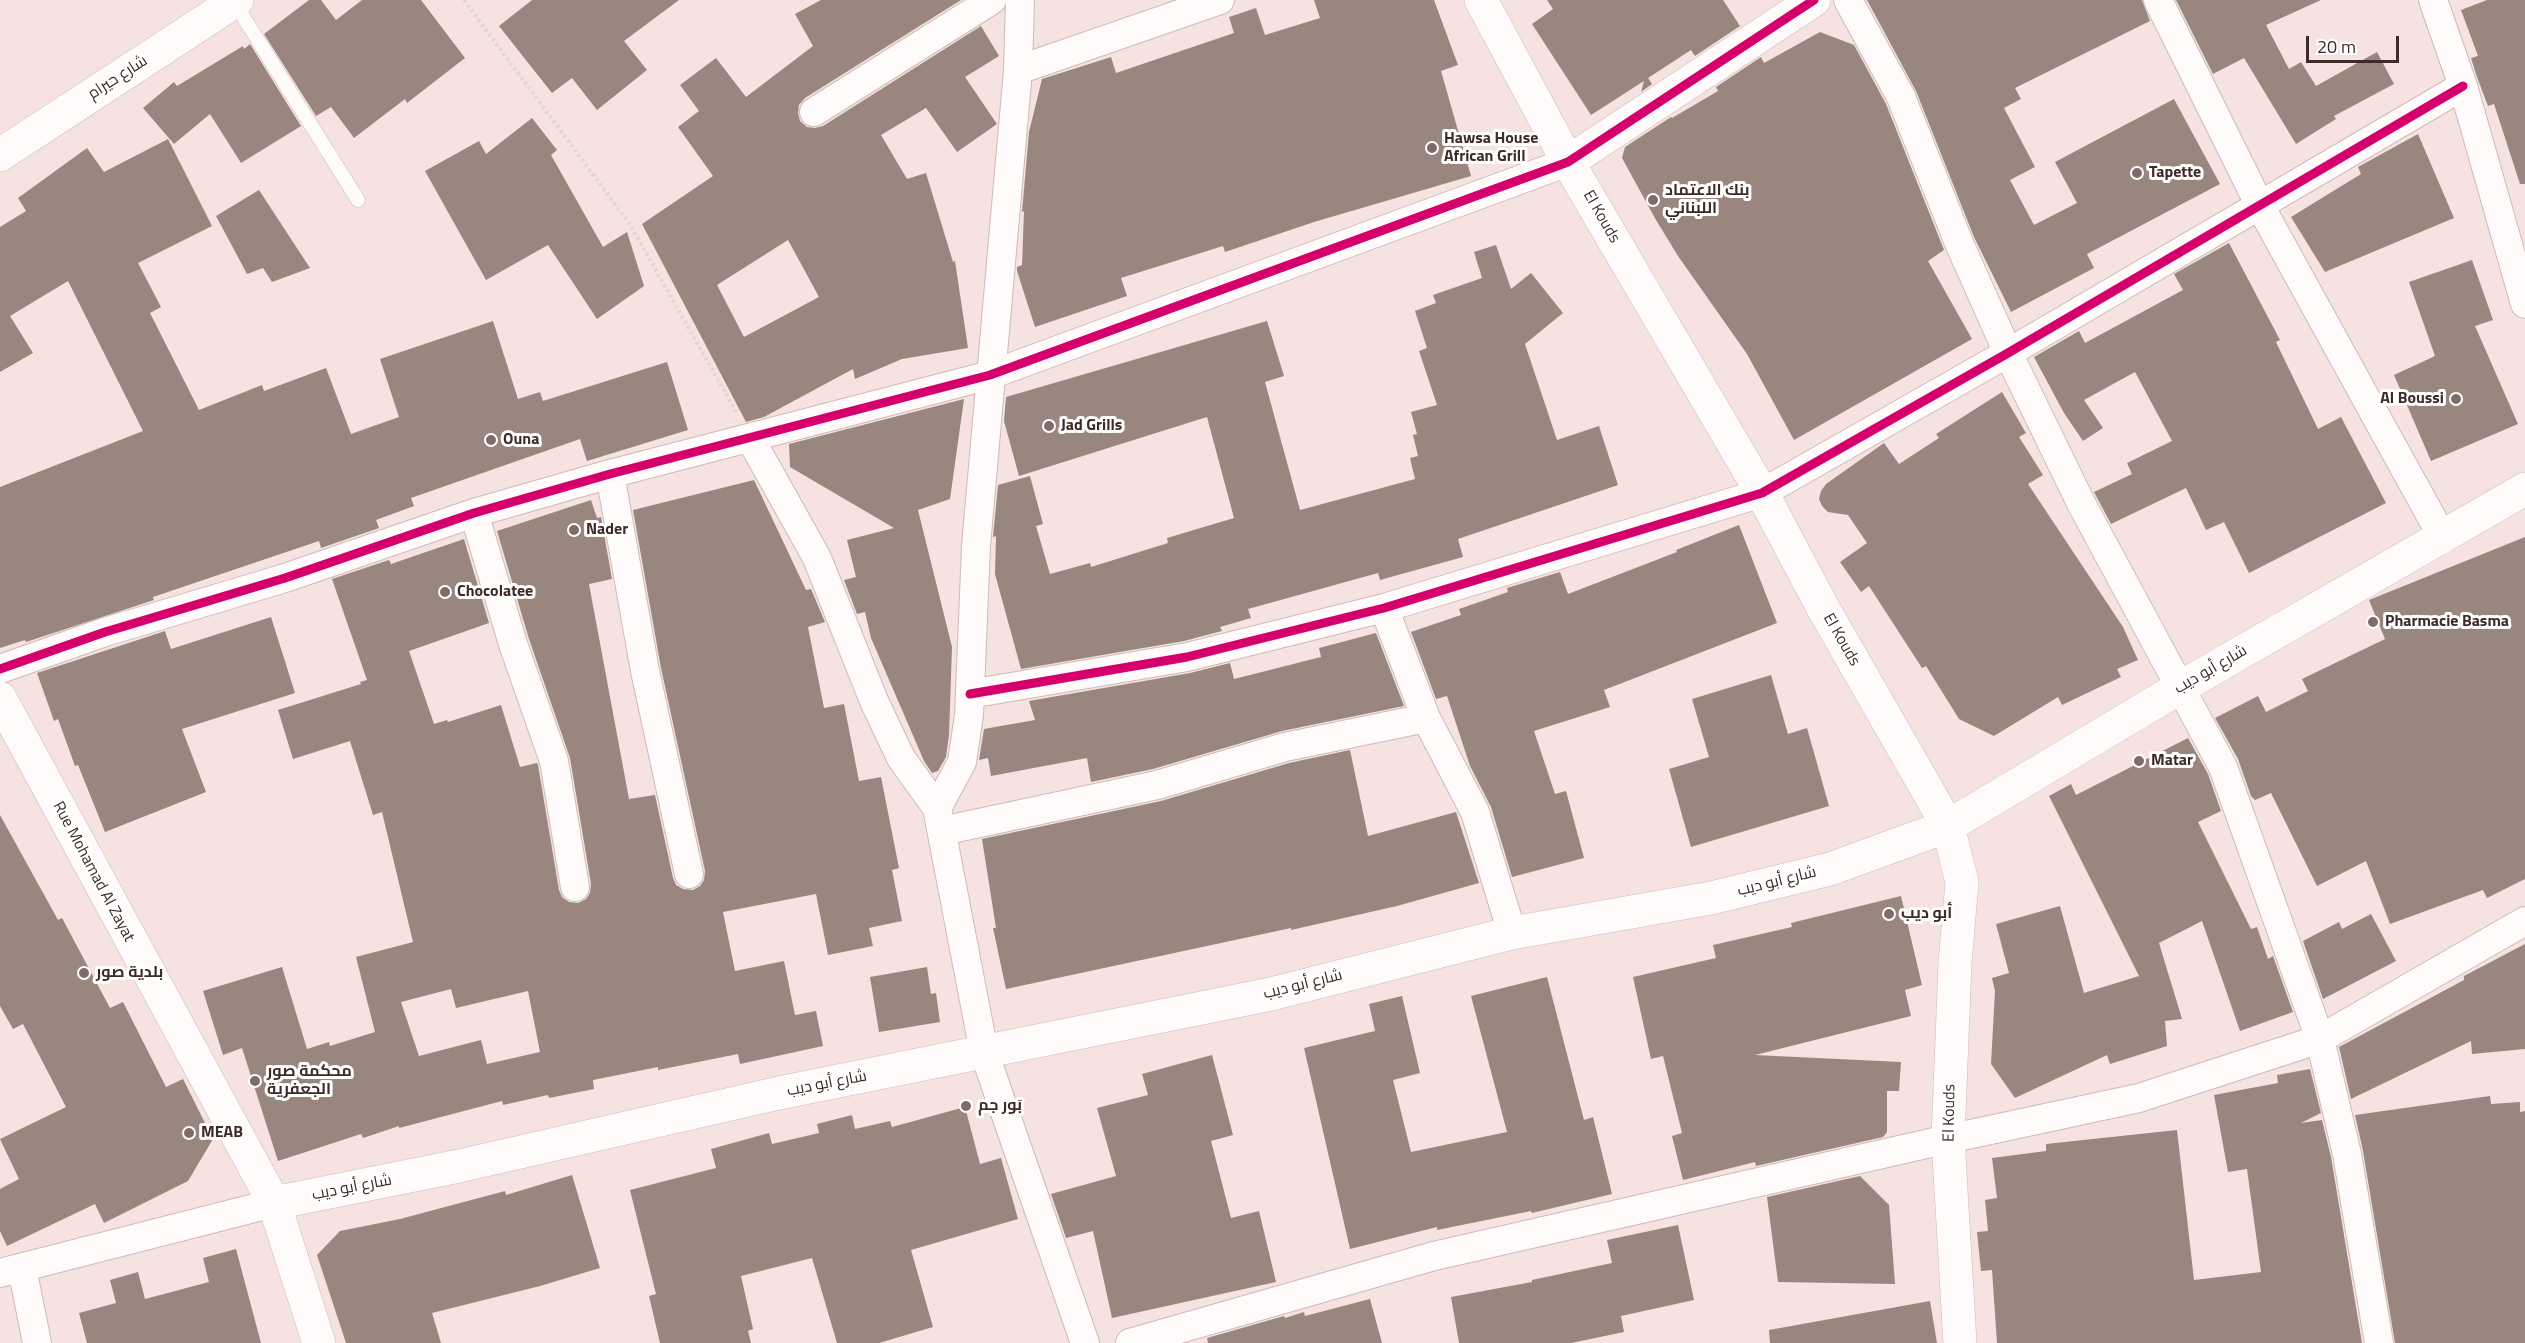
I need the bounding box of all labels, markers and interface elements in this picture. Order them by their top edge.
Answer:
scale bar [2309,24,2402,62]
text: 20 m [2317,33,2356,60]
street label: شارع حيرام [85,52,151,104]
place label: Hawsa House African Grill [1444,129,1538,167]
marker: Hawsa House African Grill [1425,141,1439,155]
place label: Tapette [2149,163,2201,183]
marker: Tapette [2130,166,2144,180]
place label: بنك الاعتماد اللبناني [1665,181,1750,219]
street label: El Kouds [1578,187,1624,247]
marker: بنك الاعتماد اللبناني [1646,193,1660,207]
place label: Al Boussi [2380,389,2444,409]
marker: Al Boussi [2449,392,2463,406]
place label: Jad Grills [1061,416,1122,436]
marker: Jad Grills [1042,419,1056,433]
place label: Ouna [503,430,539,450]
marker: Ouna [484,433,498,447]
place label: Nader [586,520,628,540]
marker: Nader [567,523,581,537]
place label: Chocolatee [457,582,533,602]
marker: Chocolatee [438,585,452,599]
street label: El Kouds [1818,610,1864,670]
place label: Pharmacie Basma [2385,612,2509,632]
marker: Pharmacie Basma [2366,615,2380,629]
street label: شارع أبو ديب [2171,641,2251,699]
place label: Matar [2151,751,2193,771]
marker: Matar [2132,754,2146,768]
street label: Rue Mohamad Al Zayat [48,799,138,945]
street label: شارع أبو ديب [1735,863,1819,901]
place label: أبو ديب [1901,904,1952,924]
marker: أبو ديب [1882,907,1896,921]
place label: بلدية صور [96,963,163,983]
marker: بلدية صور [77,966,91,980]
street label: شارع أبو ديب [1261,966,1345,1004]
place label: محكمة صور الجعفرية [267,1062,352,1100]
street label: شارع أبو ديب [785,1067,869,1101]
marker: محكمة صور الجعفرية [248,1074,262,1088]
street label: El Kouds [1940,1084,1960,1142]
place label: بَور جم [978,1096,1022,1116]
marker: بَور جم [959,1099,973,1113]
place label: MEAB [201,1123,243,1143]
marker: MEAB [182,1126,196,1140]
street label: شارع أبو ديب [310,1171,394,1205]

